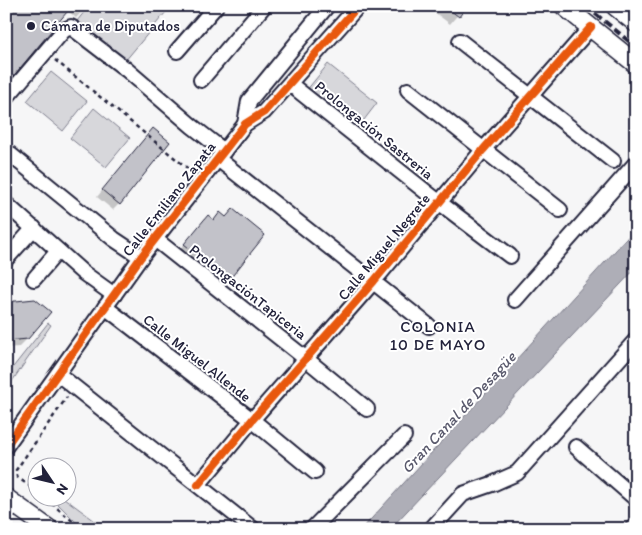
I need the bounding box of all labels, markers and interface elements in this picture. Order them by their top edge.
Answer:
place label: Cámara de Diputados [41,17,180,35]
marker: Cámara de Diputados [25,20,37,32]
street label: Prolongación Sastreria [311,77,437,184]
street label: Calle Emiliano Zapata [119,138,220,260]
street label: Calle Miguel Negrete [334,190,434,304]
street label: ProlongaciónTapiceria [186,241,310,344]
street label: Calle Miguel Allende [139,310,255,406]
district label: COLONIA 10 DE MAYO [390,317,486,354]
water label: Gran Canal de Desagüe [397,346,521,477]
north arrow [28,458,78,508]
text: N [53,480,72,498]

